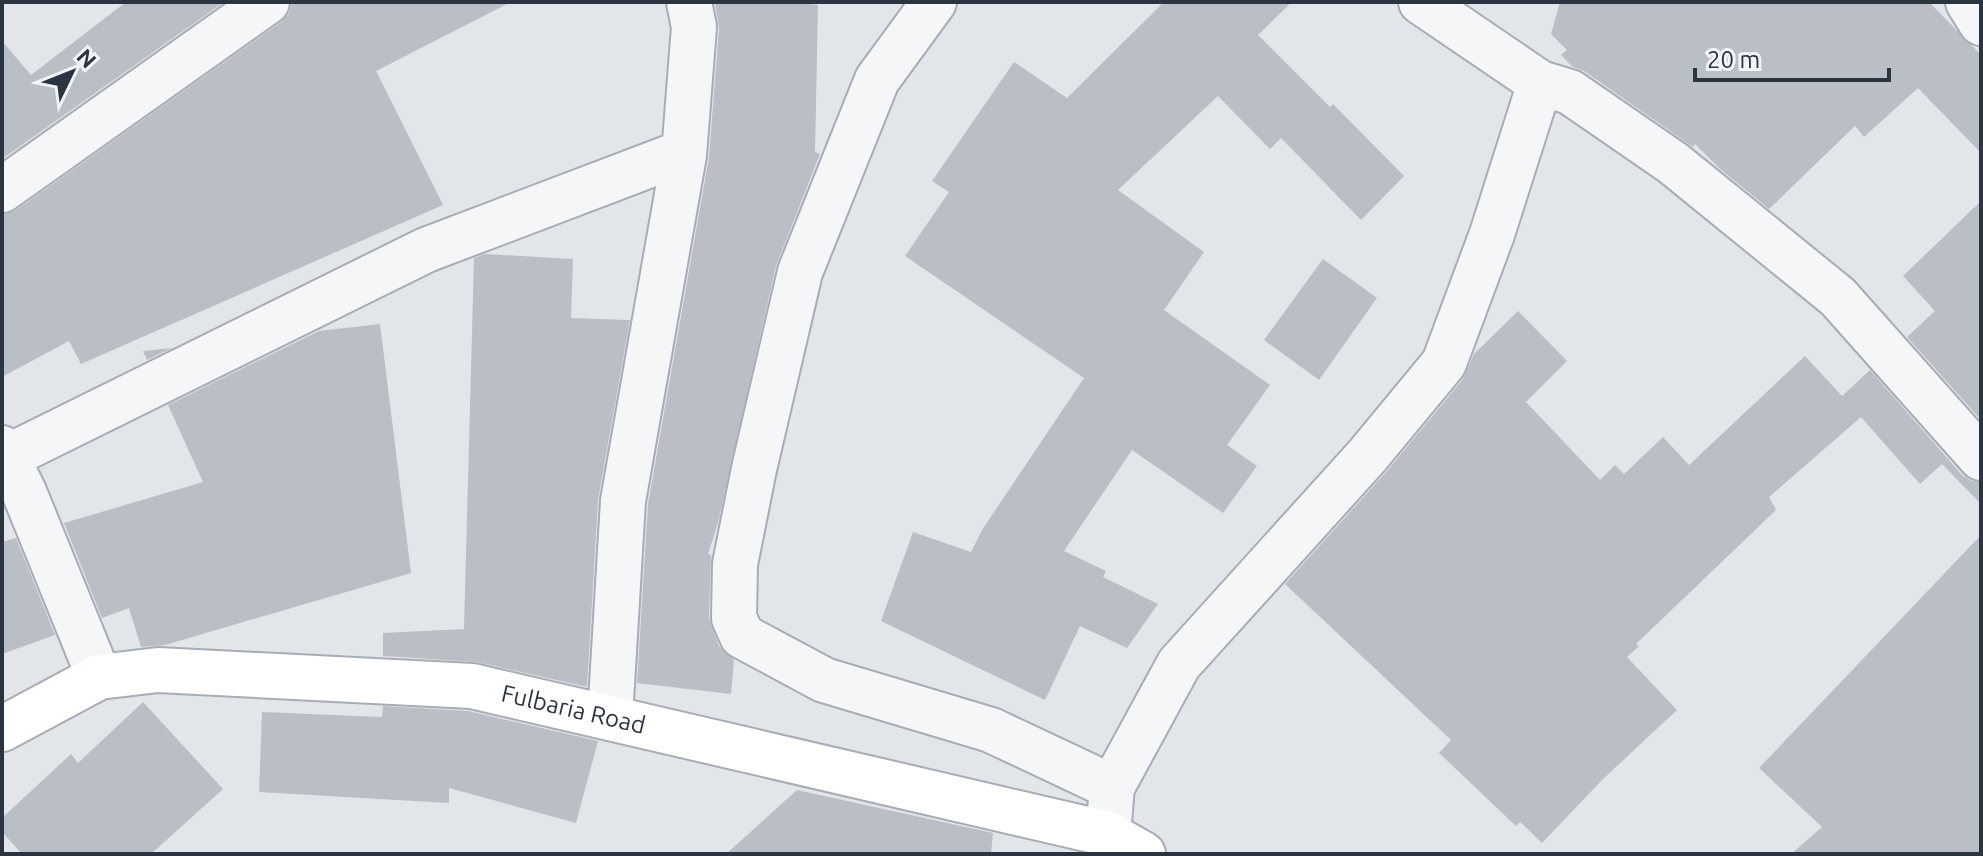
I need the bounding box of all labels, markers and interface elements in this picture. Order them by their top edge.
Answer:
north arrow [32,32,112,112]
scale bar [1695,32,1889,82]
text: N [72,43,102,73]
text: 20 m [1707,46,1760,73]
street label: Fulbaria Road [499,679,648,739]

